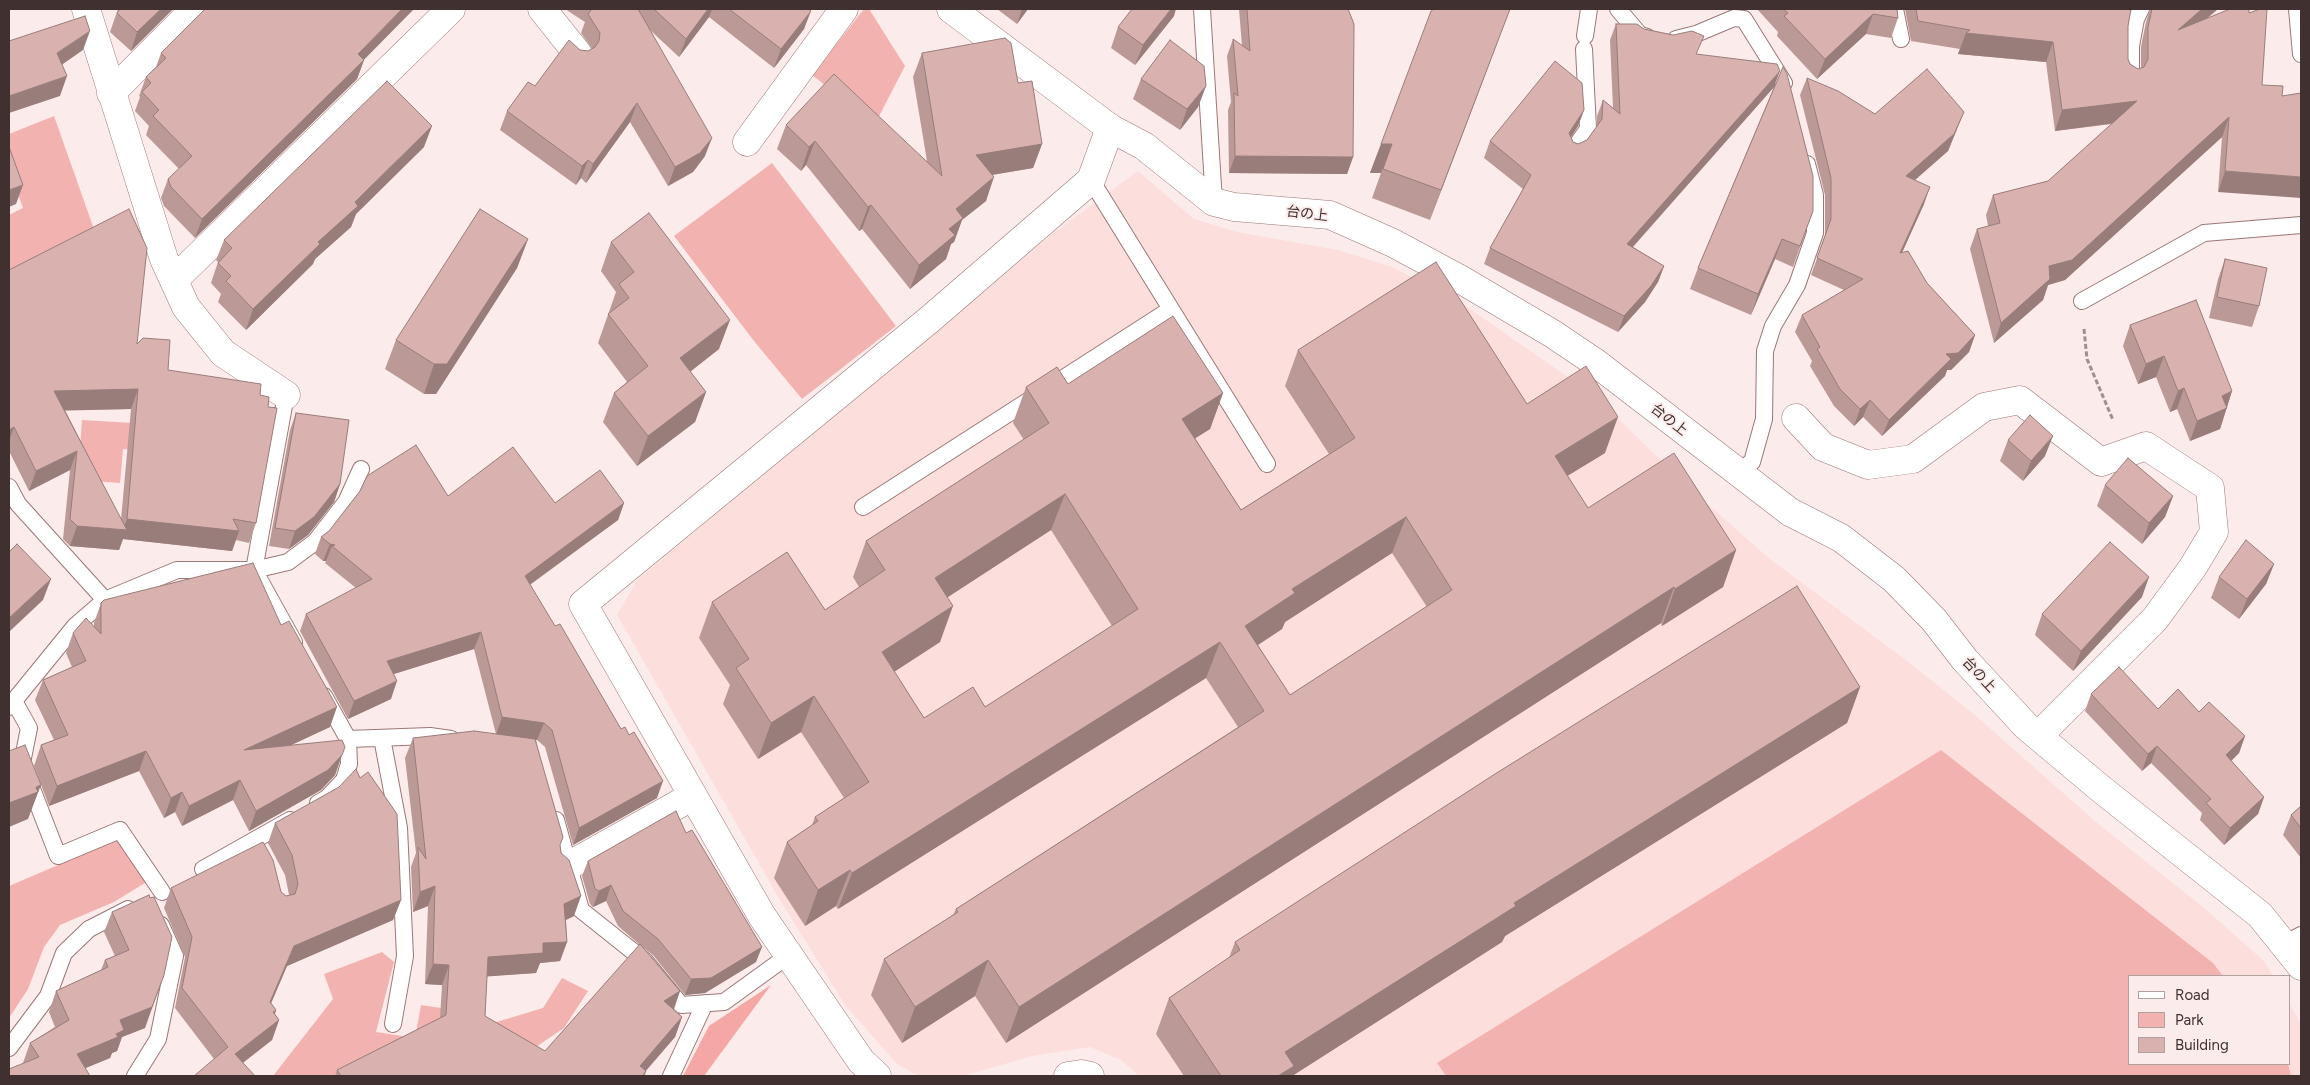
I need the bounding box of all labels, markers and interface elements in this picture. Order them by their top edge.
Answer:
street label: 台の上 [1285,203,1329,225]
street label: 台の上 [1647,400,1691,440]
street label: 台の上 [1959,654,1999,696]
legend [2128,975,2290,1065]
text: Road [2175,986,2210,1004]
text: Park [2175,1011,2204,1029]
text: Building [2175,1036,2229,1054]

